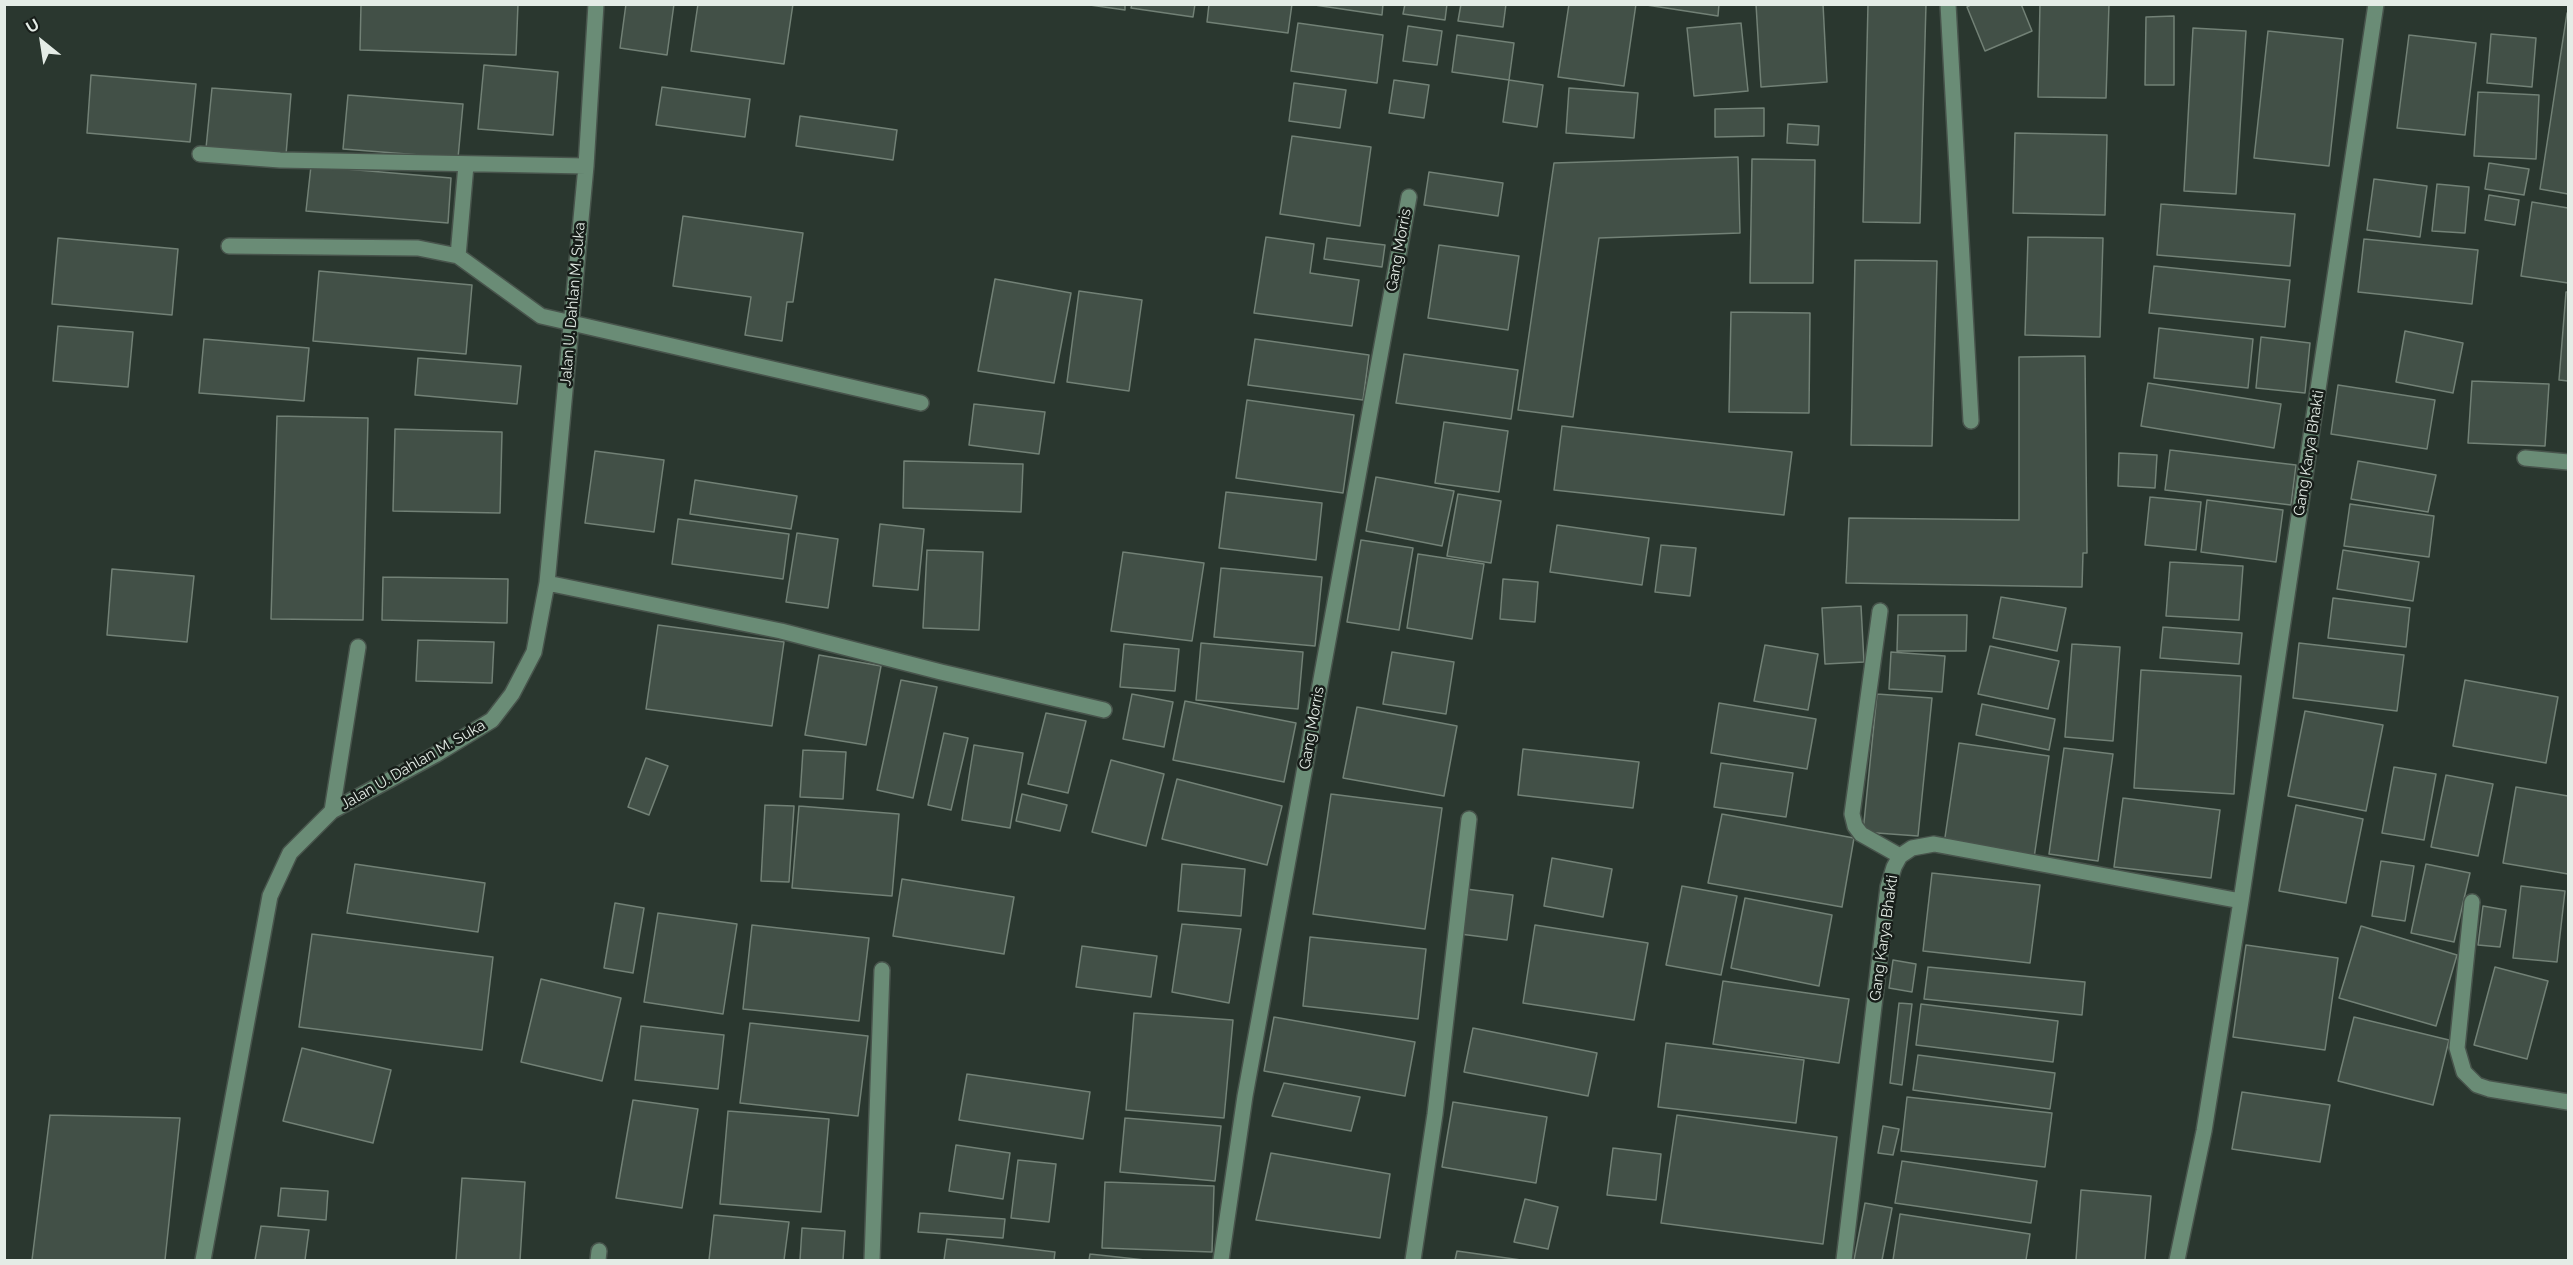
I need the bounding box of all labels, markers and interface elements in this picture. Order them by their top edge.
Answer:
north arrow [12,12,72,72]
text: U [23,15,43,37]
street label: Gang Morris [1383,207,1415,293]
street label: Jalan U. Dahlan M. Suka [557,221,589,387]
street label: Gang Karya Bhakti [2290,389,2328,517]
street label: Gang Morris [1296,685,1328,771]
street label: Jalan U. Dahlan M. Suka [337,716,489,814]
street label: Gang Karya Bhakti [1866,874,1902,1002]

